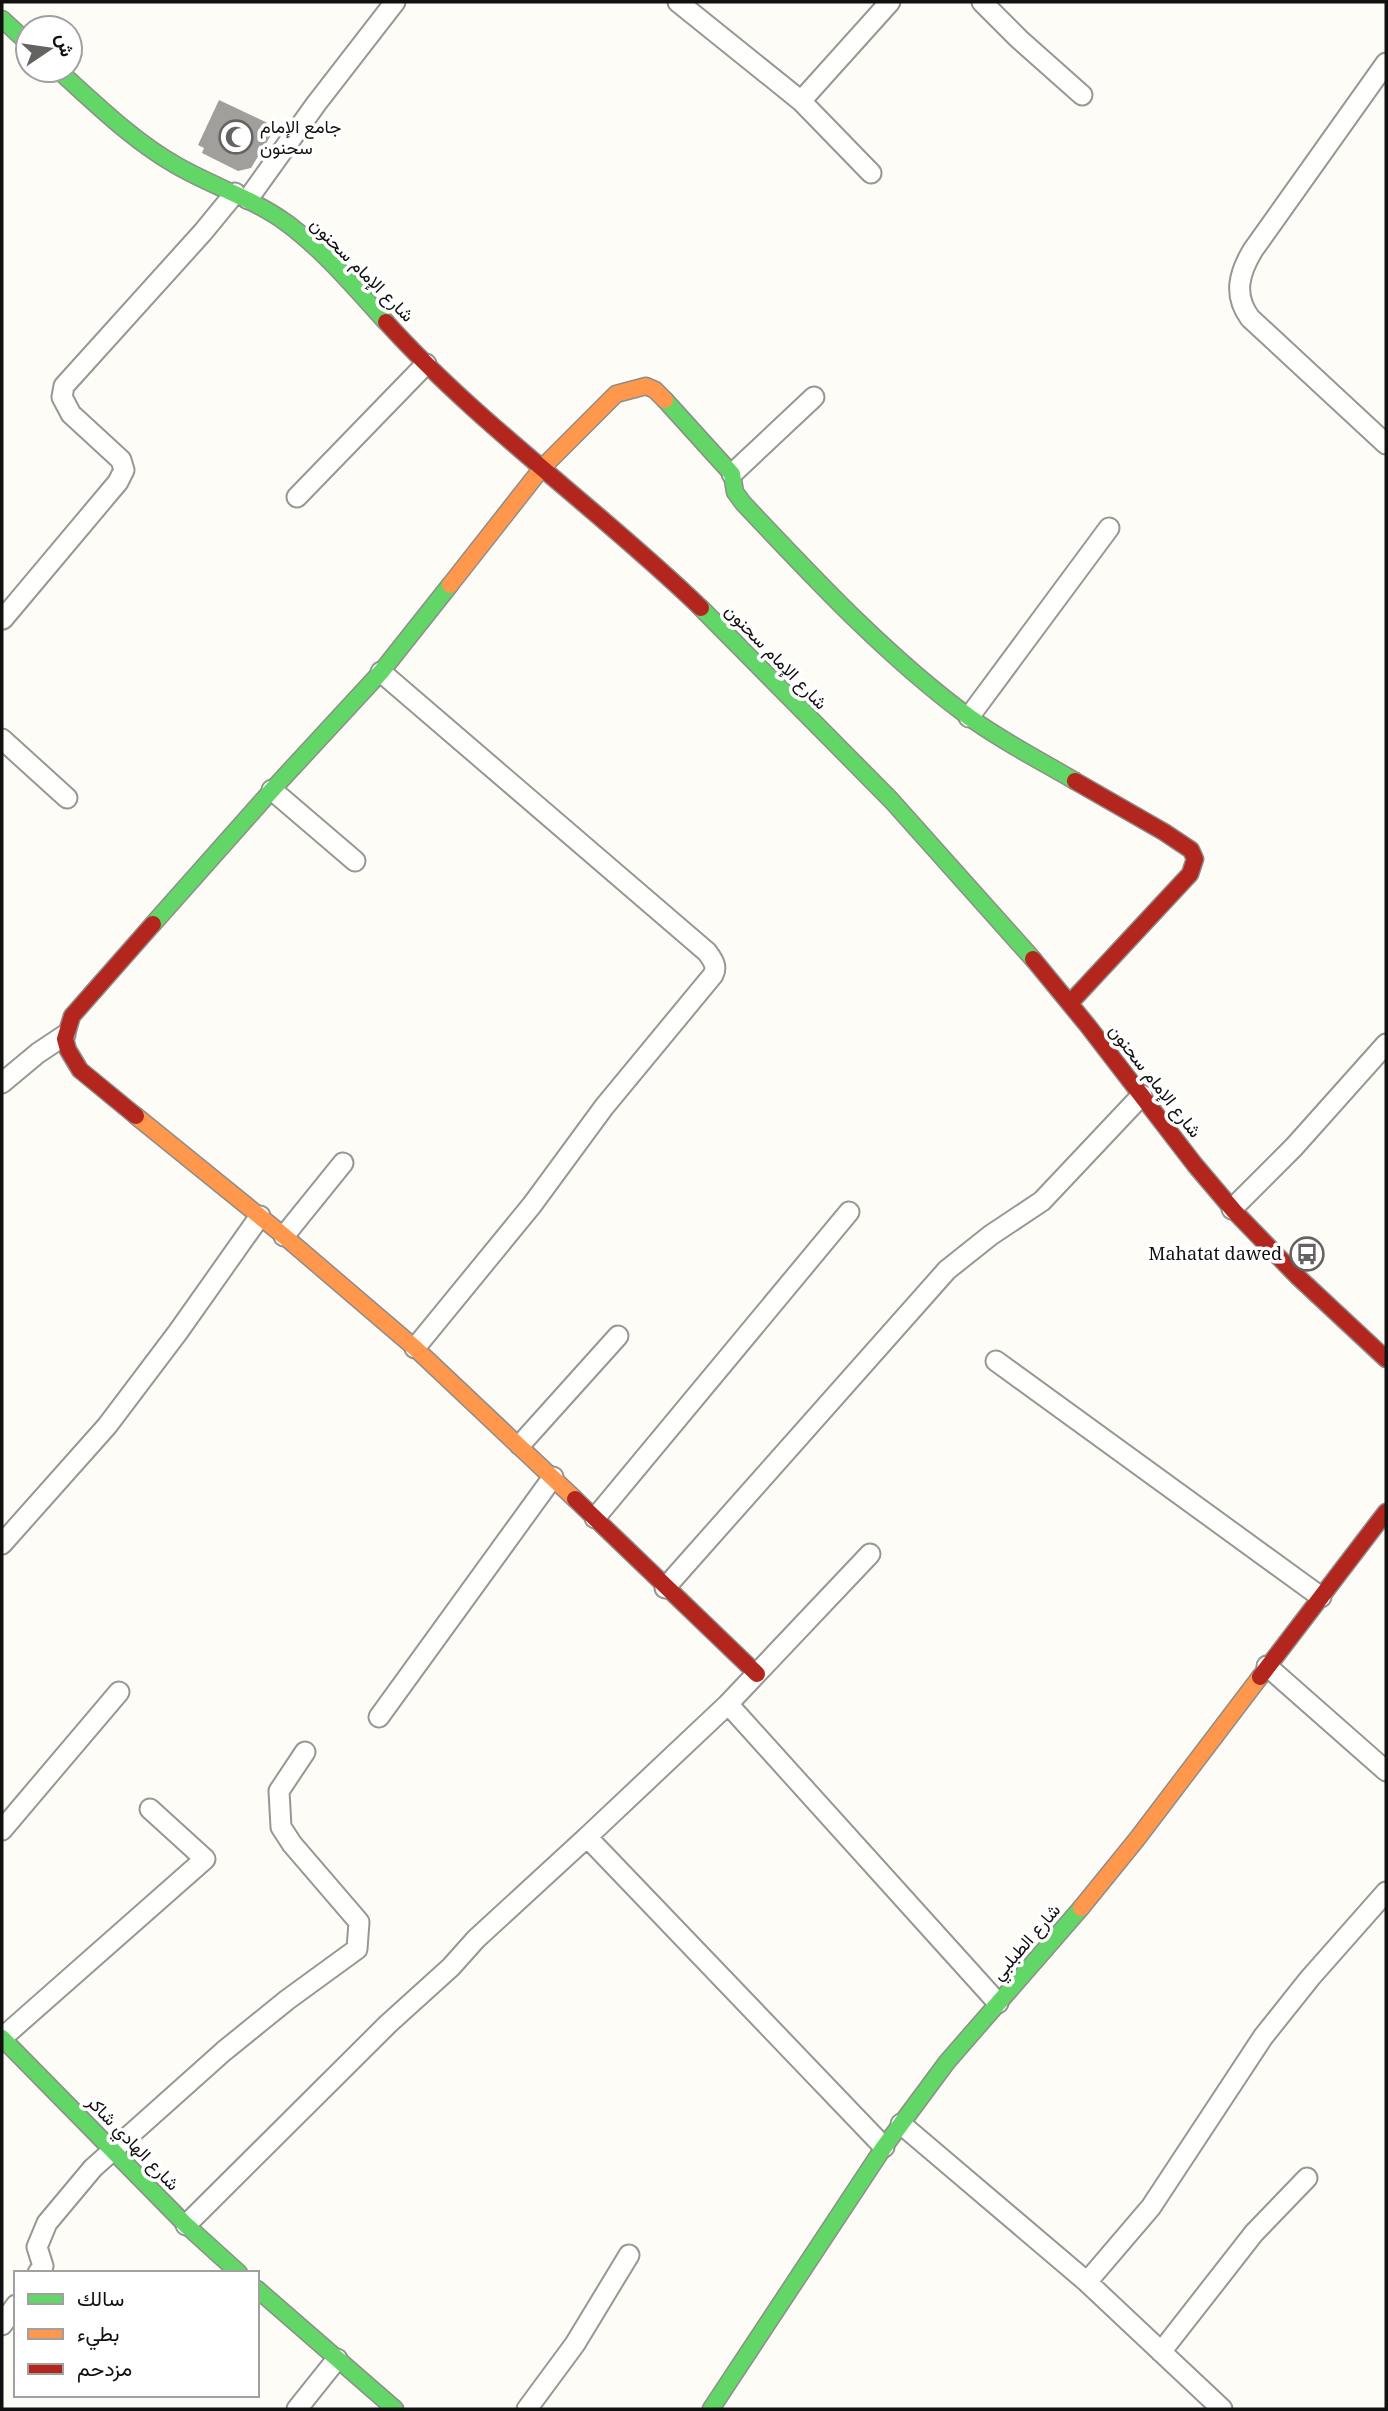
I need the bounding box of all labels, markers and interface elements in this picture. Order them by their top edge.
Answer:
north arrow [14,14,84,84]
text: ش [50,31,81,59]
place label: جامع الإمام سحنون [260,114,341,159]
mosque icon: جامع الإمام سحنون [217,118,255,156]
street label: شارع الإمام سحنون [305,212,420,327]
street label: شارع الإمام سحنون [720,598,833,715]
street label: شارع الإمام سحنون [1103,1019,1208,1143]
bus stop icon: Mahatat dawed [1288,1235,1326,1273]
place label: Mahatat dawed [1149,1241,1282,1265]
street label: شارع الطبلبي [985,1898,1068,1987]
street label: شارع الهادي شاكر [79,2089,185,2198]
legend [14,2271,259,2397]
text: سالك [77,2284,124,2312]
text: بطيء [77,2319,120,2351]
text: مزدحم [77,2354,132,2383]

